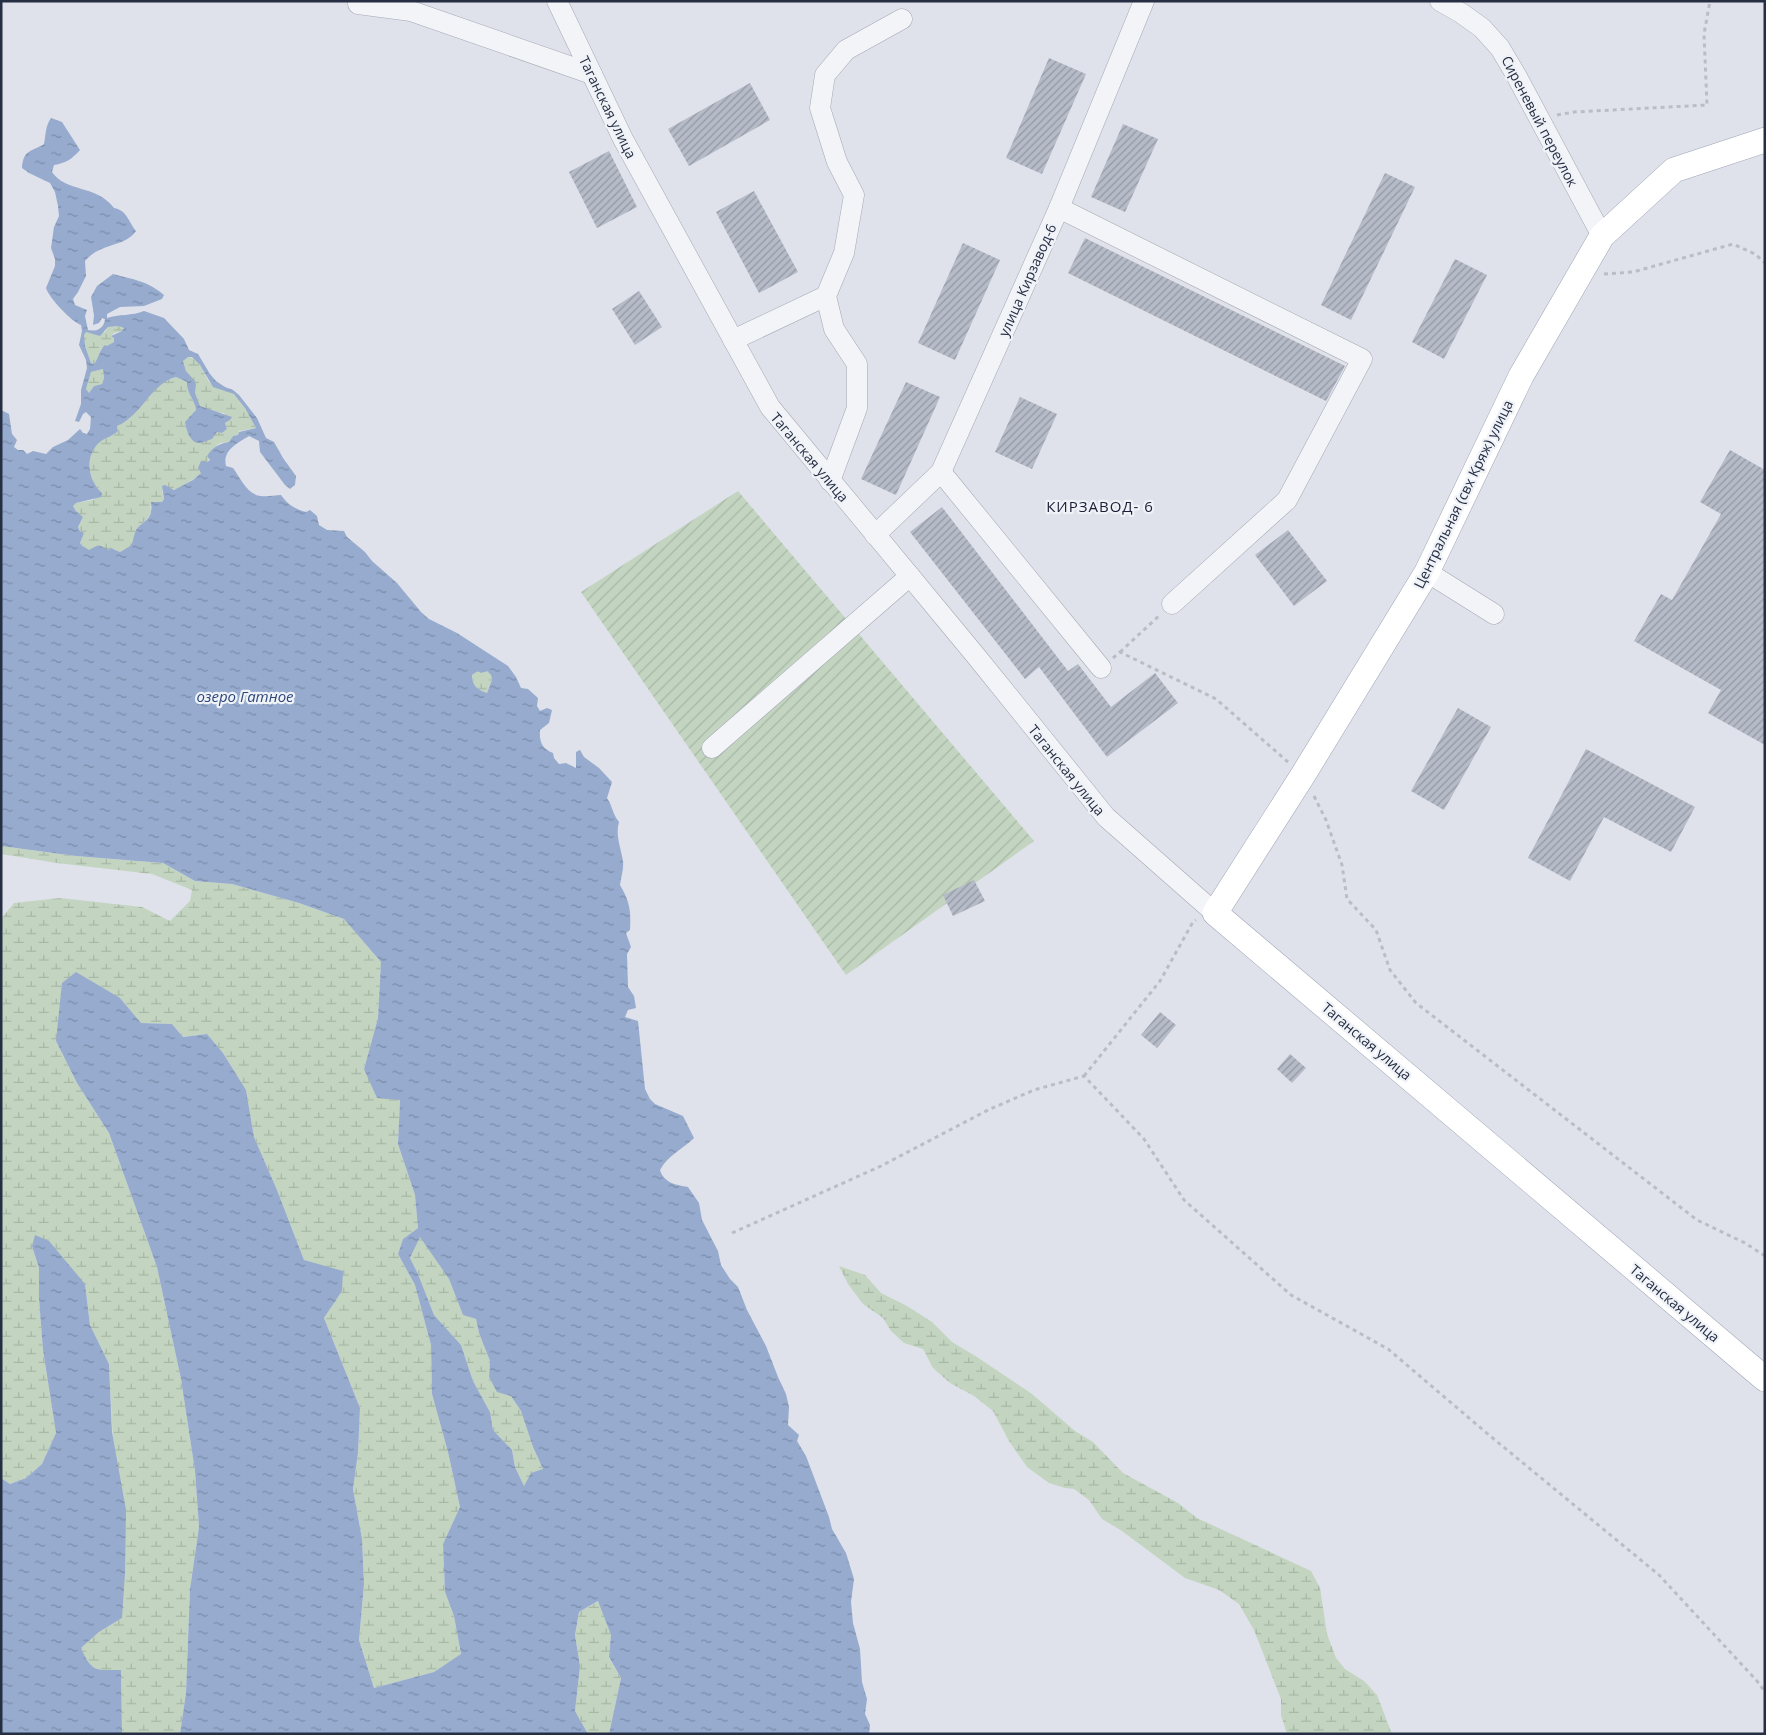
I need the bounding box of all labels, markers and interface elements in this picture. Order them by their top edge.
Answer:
street label: Сиреневый переулок [1497,52,1583,191]
street label: Таганская улица [575,53,641,161]
street label: улица Кирзавод-6 [994,221,1060,339]
street label: Центральная (свх Кряж) улица [1409,397,1517,591]
street label: Таганская улица [767,408,853,506]
district label: КИРЗАВОД- 6 [1046,496,1154,516]
water label: озеро Гатное [196,686,294,706]
street label: Таганская улица [1024,721,1110,819]
street label: Таганская улица [1318,998,1416,1084]
street label: Таганская улица [1626,1260,1724,1346]

